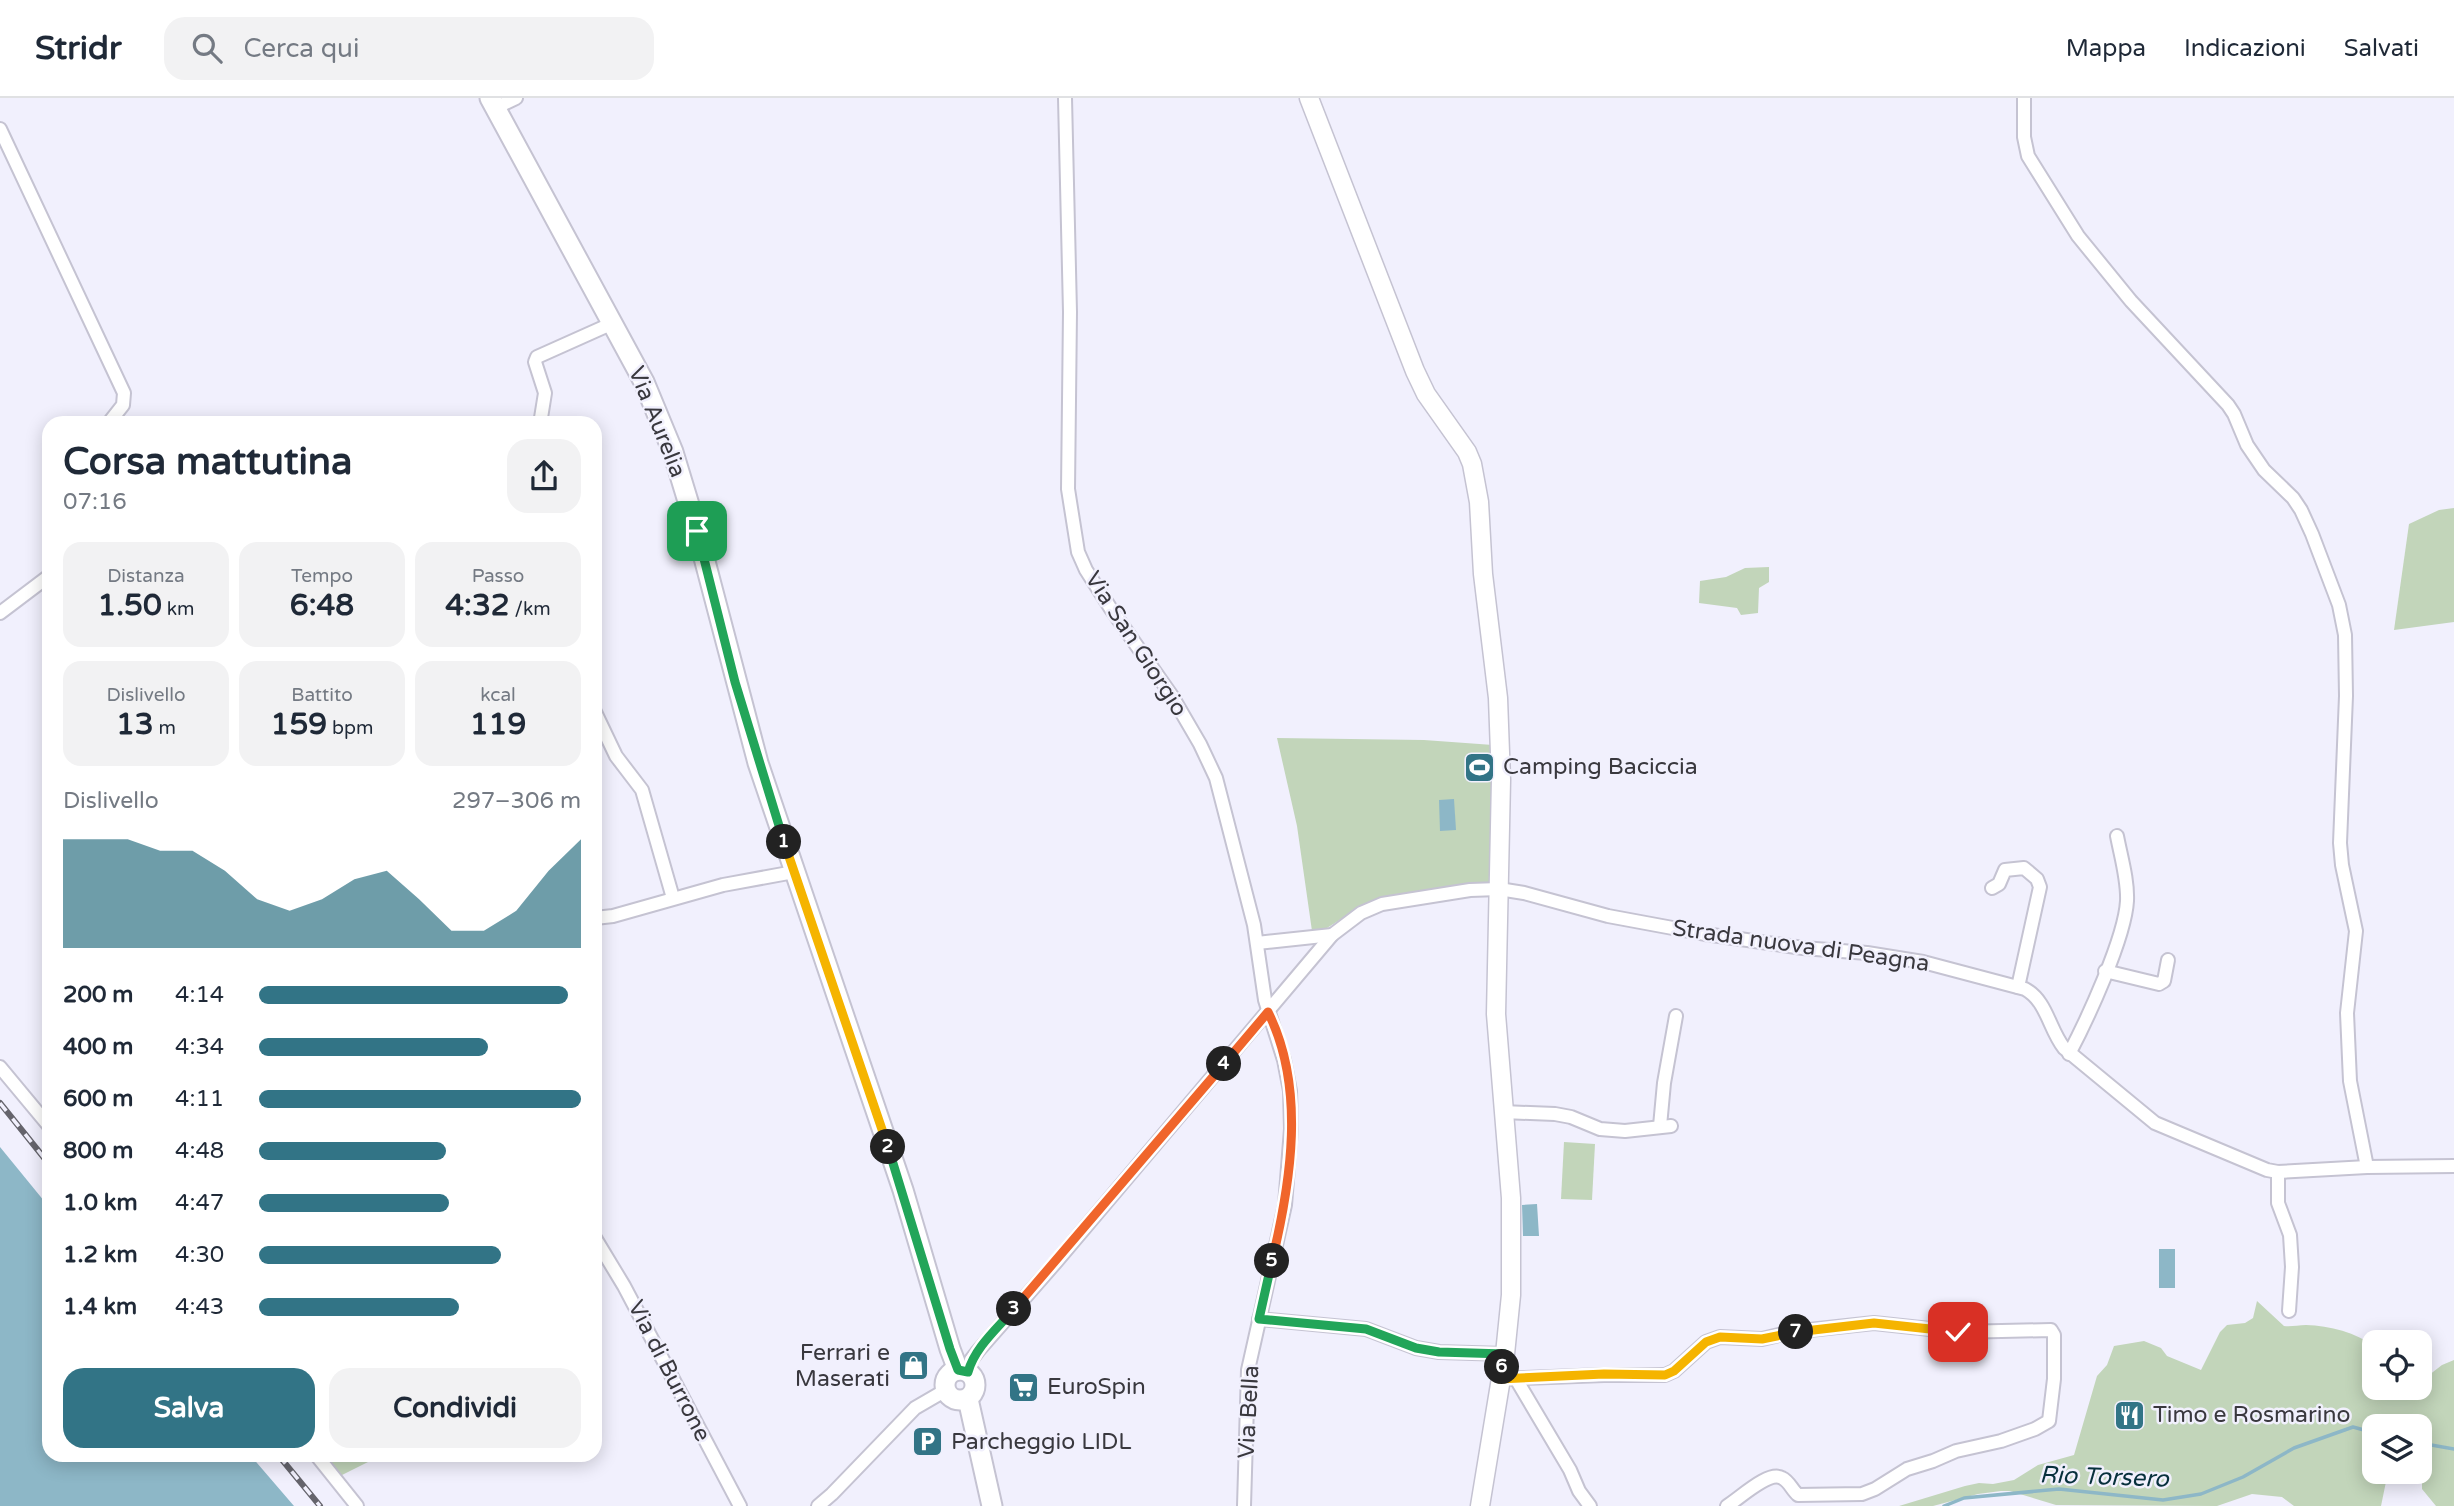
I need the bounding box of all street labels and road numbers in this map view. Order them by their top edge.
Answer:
street label: Via Aurelia [622,362,692,482]
street label: Via San Giorgio [1079,566,1193,722]
street label: Strada nuova di Peagna [1671,914,1931,978]
street label: Via di Burrone [621,1296,717,1446]
street label: Via Bella [1233,1365,1265,1459]

